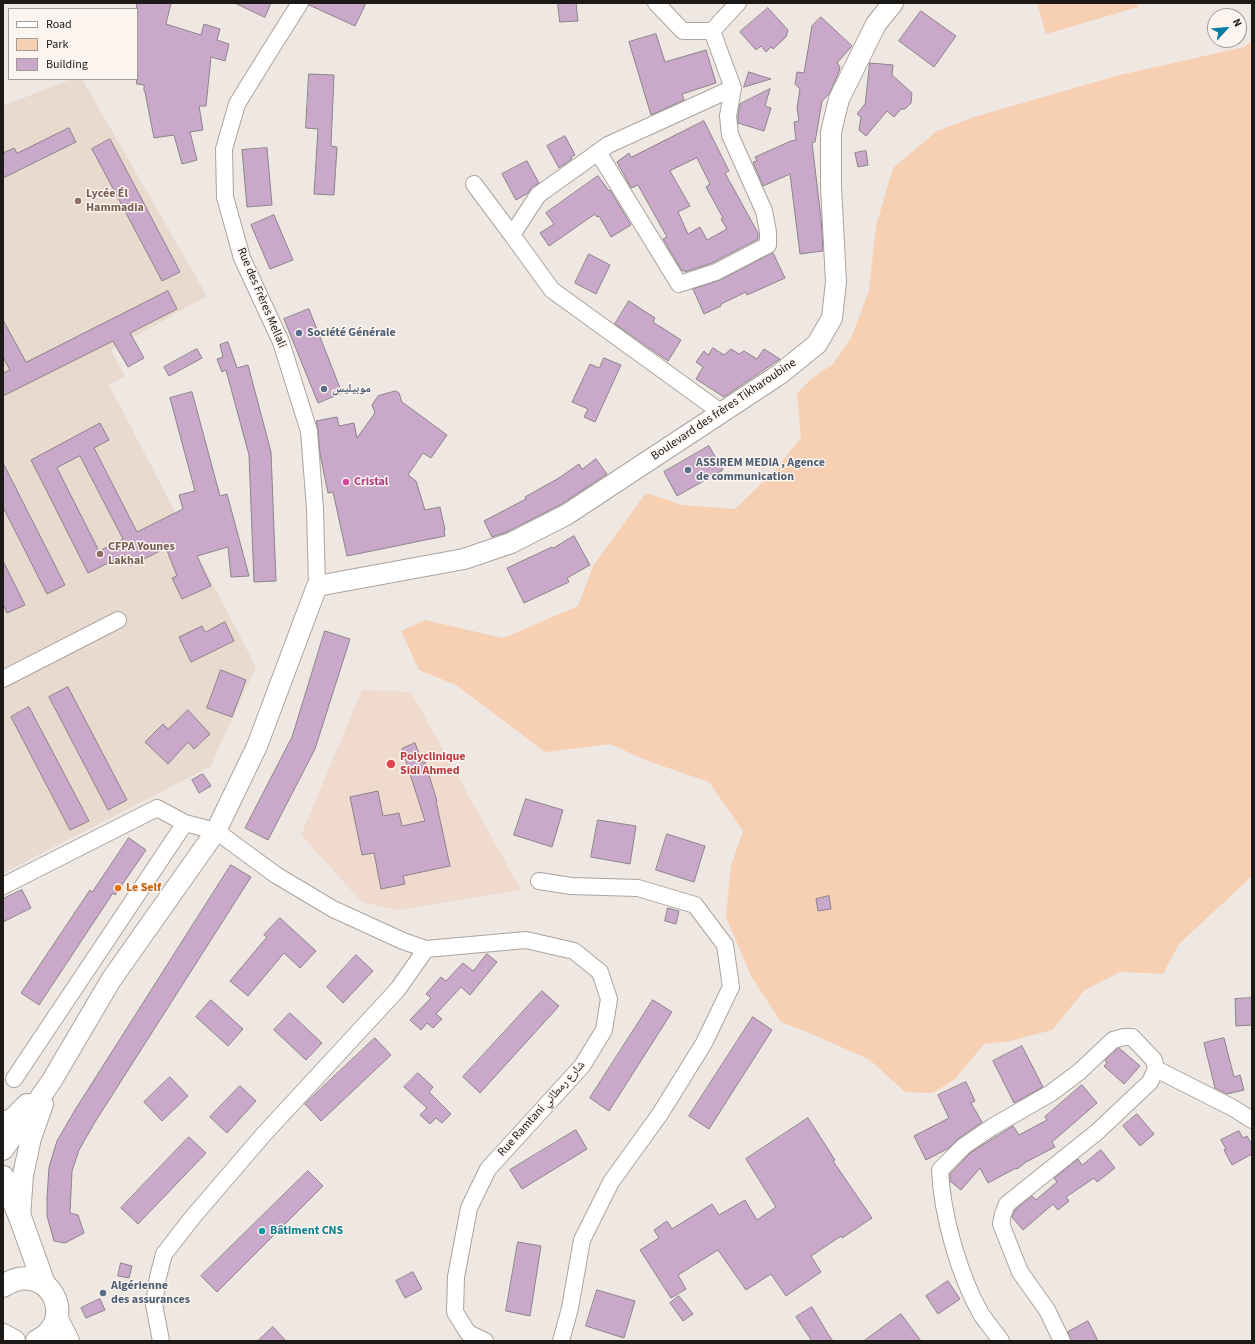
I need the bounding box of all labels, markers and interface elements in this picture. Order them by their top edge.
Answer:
legend [8,8,138,80]
north arrow [1207,8,1247,48]
text: Road [46,16,72,33]
text: N [1229,16,1246,29]
text: Park [46,36,68,53]
text: Building [46,56,88,73]
place label: Lycée Él Hammadia [86,187,144,215]
marker: Lycée Él Hammadia [73,196,83,206]
street label: Rue des Frères Mellali [233,246,289,350]
place label: Société Générale [307,326,396,340]
marker: Société Générale [294,328,304,338]
street label: Boulevard des frères Tikharoubine [649,356,799,464]
place label: موبيليس [332,382,371,396]
marker: موبيليس [319,384,329,394]
place label: ASSIREM MEDIA , Agence de communication [696,456,825,484]
marker: ASSIREM MEDIA , Agence de communication [683,465,693,475]
place label: Cristal [354,475,388,489]
marker: Cristal [341,477,351,487]
place label: CFPA Younes Lakhal [108,540,175,568]
marker: CFPA Younes Lakhal [95,549,105,559]
place label: Polyclinique Sidi Ahmed [400,750,466,778]
marker: Polyclinique Sidi Ahmed [385,758,397,770]
place label: Le Self [126,881,161,895]
marker: Le Self [113,883,123,893]
street label: Rue Ramtani شارع رمطاني [495,1058,589,1160]
place label: Bâtiment CNS [270,1224,343,1238]
marker: Bâtiment CNS [257,1226,267,1236]
place label: Algérienne des assurances [111,1279,190,1307]
marker: Algérienne des assurances [98,1288,108,1298]

